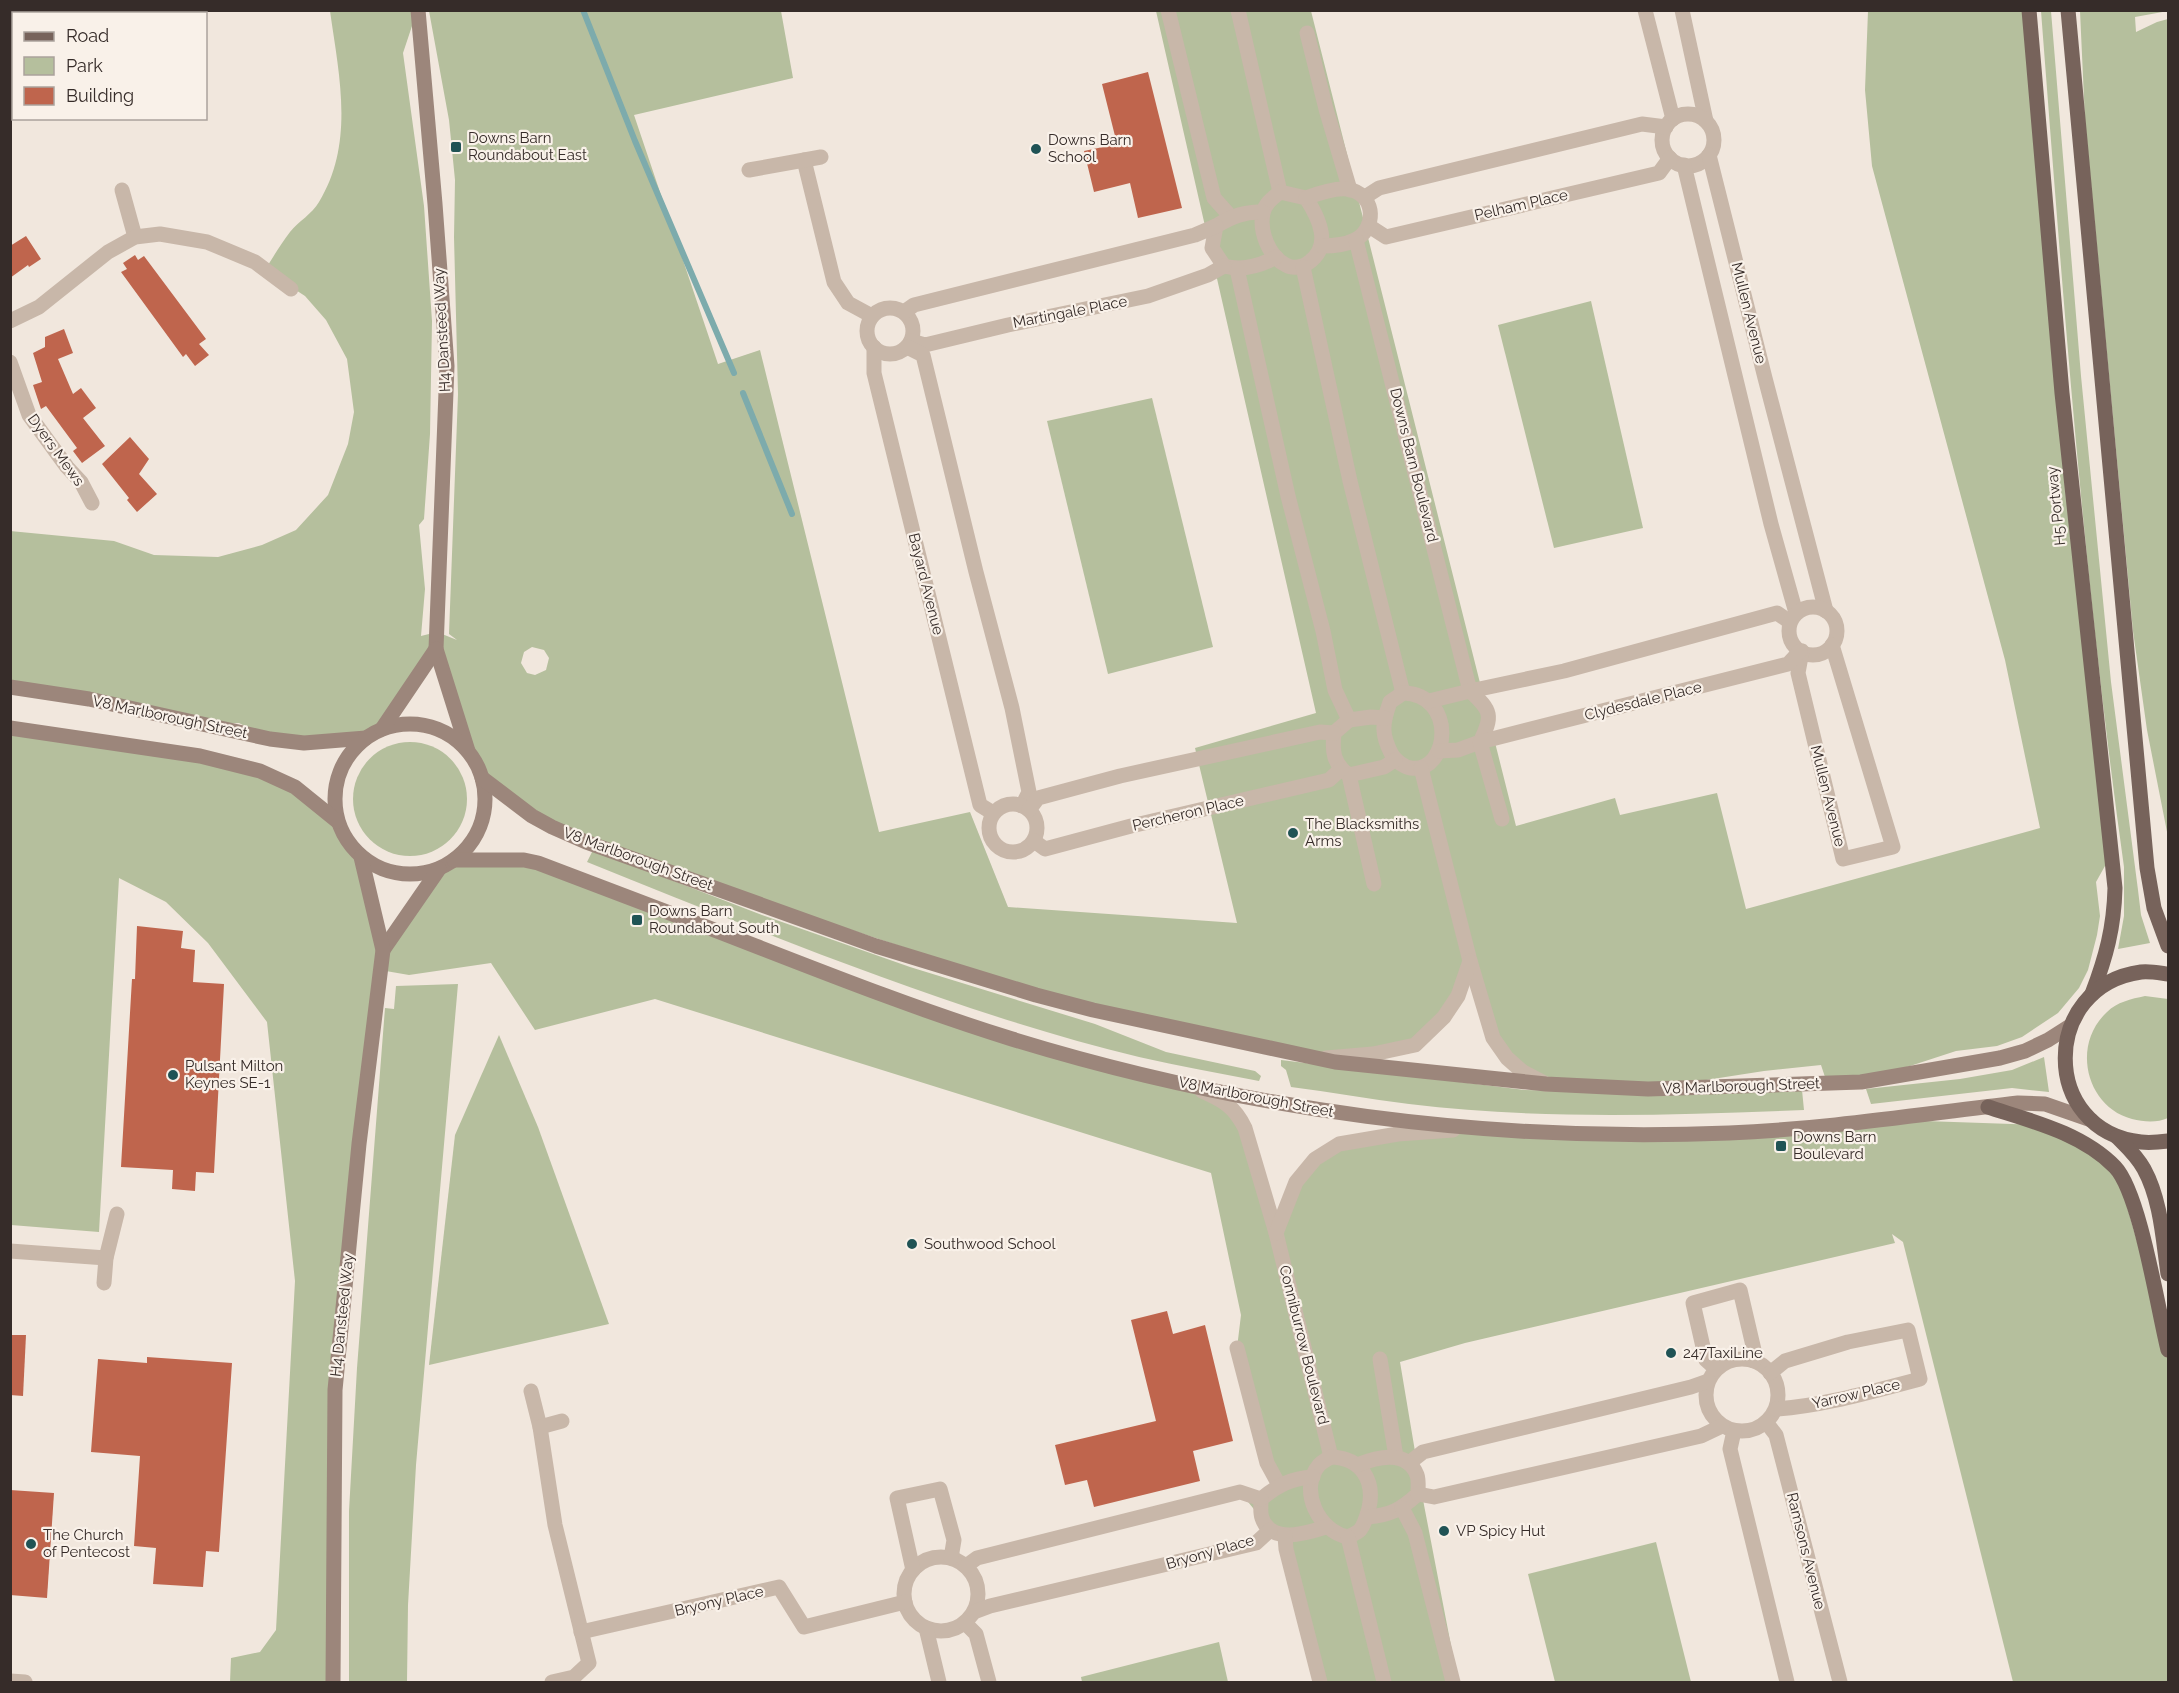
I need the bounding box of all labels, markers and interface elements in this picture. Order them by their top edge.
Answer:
legend [12,12,207,120]
text: Road [66,25,109,46]
text: Park [66,55,103,76]
text: Building [66,85,134,106]
place label: Downs Barn Roundabout East [468,129,587,164]
place label: Downs Barn School [1048,131,1132,166]
marker: Downs Barn Roundabout East [449,140,463,154]
marker: Downs Barn School [1029,142,1043,156]
street label: Pelham Place [1473,185,1570,224]
street label: Mullen Avenue [1728,260,1770,366]
street label: H4 Dansteed Way [430,268,454,392]
street label: Martingale Place [1011,292,1129,332]
street label: Downs Barn Boulevard [1386,386,1442,544]
street label: Dyers Mews [24,410,88,490]
street label: H5 Portway [2043,466,2069,546]
street label: Bayard Avenue [905,531,947,637]
street label: Clydesdale Place [1583,678,1704,724]
street label: V8 Marlborough Street [91,692,249,742]
street label: Mullen Avenue [1807,743,1849,849]
street label: Percheron Place [1130,791,1246,835]
place label: The Blacksmiths Arms [1305,815,1419,850]
street label: V8 Marlborough Street [561,824,715,894]
marker: The Blacksmiths Arms [1286,826,1300,840]
place label: Downs Barn Roundabout South [649,902,779,937]
marker: Downs Barn Roundabout South [630,913,644,927]
place label: Pulsant Milton Keynes SE-1 [185,1057,283,1092]
marker: Pulsant Milton Keynes SE-1 [166,1068,180,1082]
street label: V8 Marlborough Street [1177,1073,1335,1121]
street label: V8 Marlborough Street [1662,1074,1820,1098]
place label: Downs Barn Boulevard [1793,1128,1877,1163]
marker: Downs Barn Boulevard [1774,1139,1788,1153]
place label: Southwood School [924,1235,1056,1253]
marker: Southwood School [905,1237,919,1251]
street label: H4 Dansteed Way [327,1252,357,1378]
street label: Conniburrow Boulevard [1275,1263,1333,1427]
place label: 247TaxiLine [1683,1344,1763,1362]
marker: 247TaxiLine [1664,1346,1678,1360]
street label: Yarrow Place [1810,1375,1902,1413]
street label: Ramsons Avenue [1783,1491,1829,1611]
place label: VP Spicy Hut [1456,1522,1545,1540]
marker: VP Spicy Hut [1437,1524,1451,1538]
place label: The Church of Pentecost [43,1526,130,1561]
street label: Bryony Place [1164,1531,1256,1573]
marker: The Church of Pentecost [24,1537,38,1551]
street label: Bryony Place [673,1582,765,1620]

